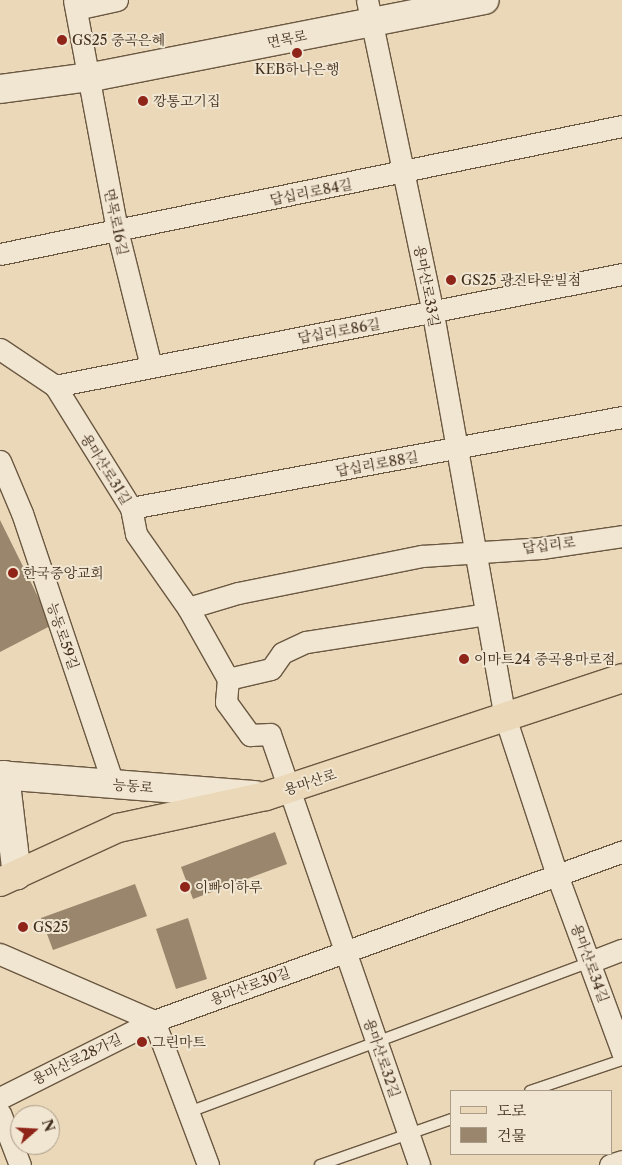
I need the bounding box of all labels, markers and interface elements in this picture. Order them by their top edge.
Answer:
street label: 면목로 [265,27,309,51]
place label: GS25 중곡은혜 [72,32,165,48]
marker: GS25 중곡은혜 [56,34,68,46]
marker: KEB하나은행 [291,47,303,59]
place label: KEB하나은행 [255,61,339,77]
place label: 깡통고기집 [153,93,221,109]
marker: 깡통고기집 [137,95,149,107]
street label: 답십리로84길 [268,176,354,208]
street label: 면목로16길 [101,187,131,257]
street label: 용마산로33길 [411,244,443,328]
place label: GS25 광진타운빌점 [461,272,581,288]
marker: GS25 광진타운빌점 [445,274,457,286]
street label: 답십리로86길 [296,315,382,347]
street label: 용마산로31길 [77,430,135,508]
street label: 답십리로88길 [334,448,420,480]
street label: 답십리로 [521,533,577,557]
place label: 한국중앙교회 [23,565,104,581]
marker: 한국중앙교회 [7,567,19,579]
street label: 능동로59길 [44,600,82,672]
place label: 이마트24 중곡용마로점 [474,651,616,667]
marker: 이마트24 중곡용마로점 [458,653,470,665]
street label: 용마산로 [282,766,338,798]
street label: 능동로 [112,776,154,796]
place label: 이빠이하루 [195,879,263,895]
marker: 이빠이하루 [179,881,191,893]
place label: GS25 [33,919,68,935]
marker: GS25 [17,921,29,933]
street label: 용마산로34길 [568,921,612,1005]
street label: 용마산로30길 [208,964,292,1008]
street label: 용마산로32길 [360,1016,404,1100]
street label: 용마산로28가길 [30,1030,124,1088]
place label: 그린마트 [152,1034,206,1050]
marker: 그린마트 [136,1036,148,1048]
legend [450,1090,612,1155]
text: 도로 [497,1101,526,1120]
north arrow [10,1105,60,1155]
text: N [38,1117,59,1134]
text: 건물 [497,1126,526,1145]

